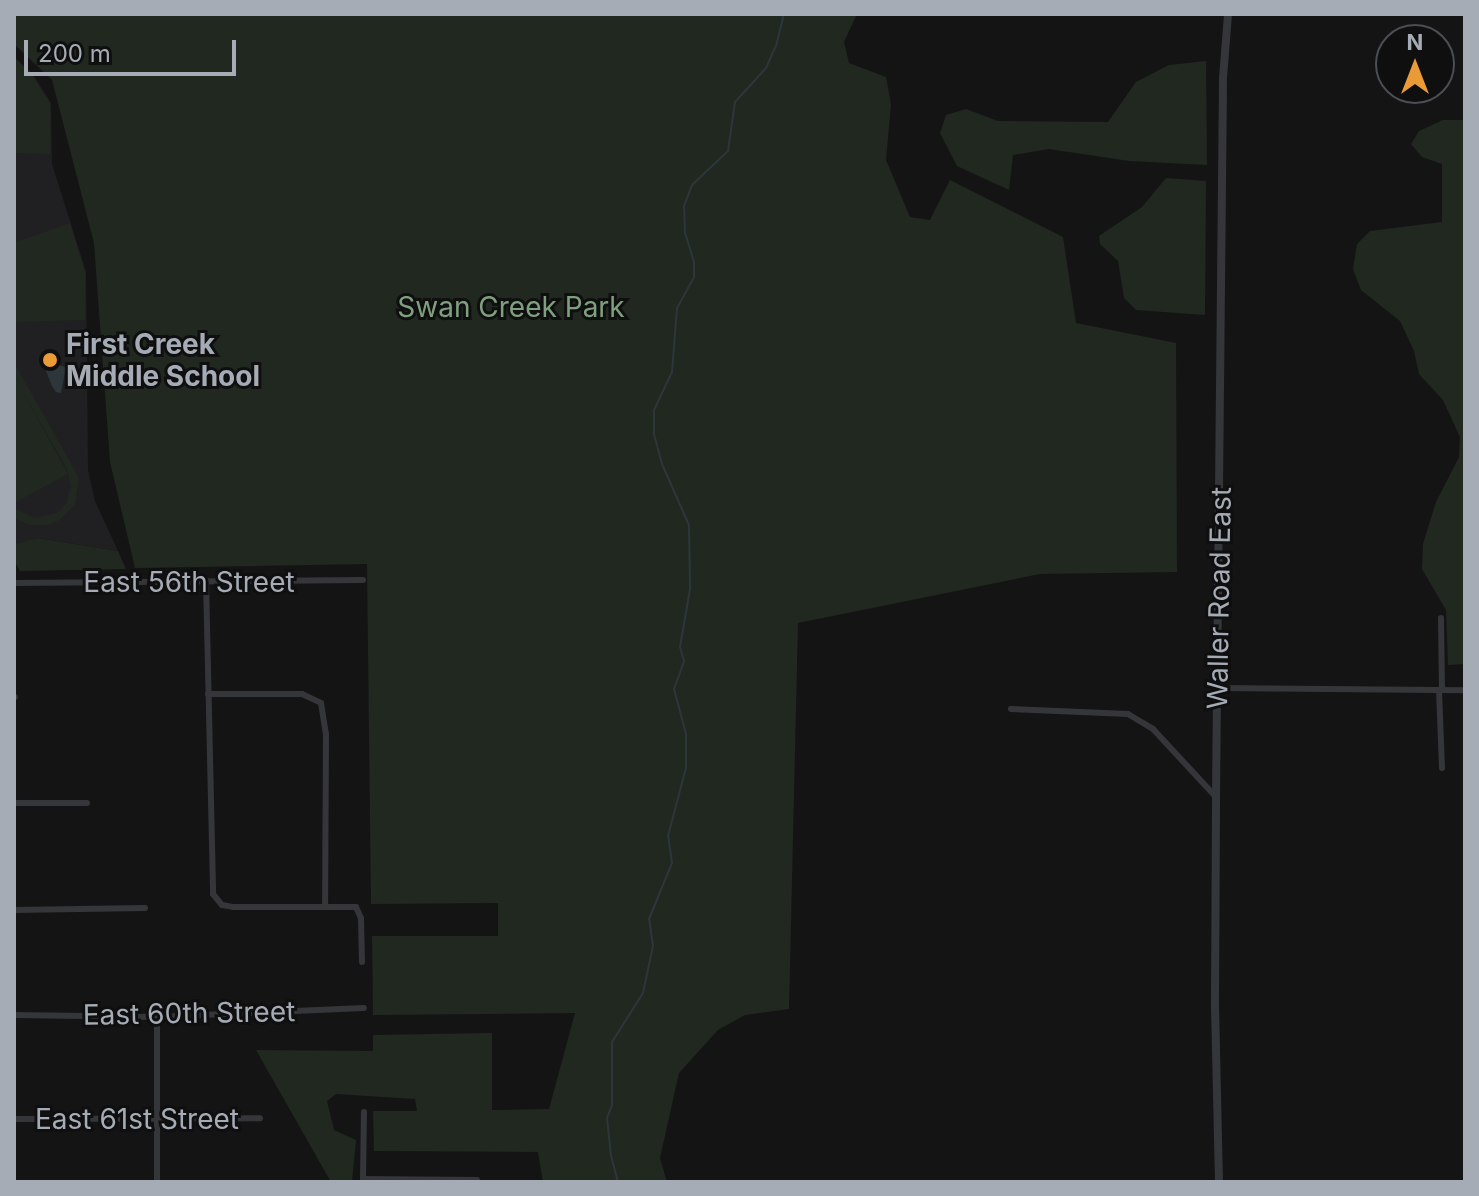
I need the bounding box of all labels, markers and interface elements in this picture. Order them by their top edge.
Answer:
scale bar [28,24,240,74]
north arrow [1375,24,1455,104]
text: N [1407,29,1423,55]
text: 200 m [38,39,111,68]
park label: Swan Creek Park [397,290,625,324]
place label: First Creek Middle School [66,327,260,393]
marker: First Creek Middle School [41,351,59,369]
street label: Waller Road East [1200,487,1238,709]
street label: East 56th Street [83,565,295,599]
street label: East 60th Street [83,994,295,1032]
street label: East 61st Street [35,1102,239,1136]

